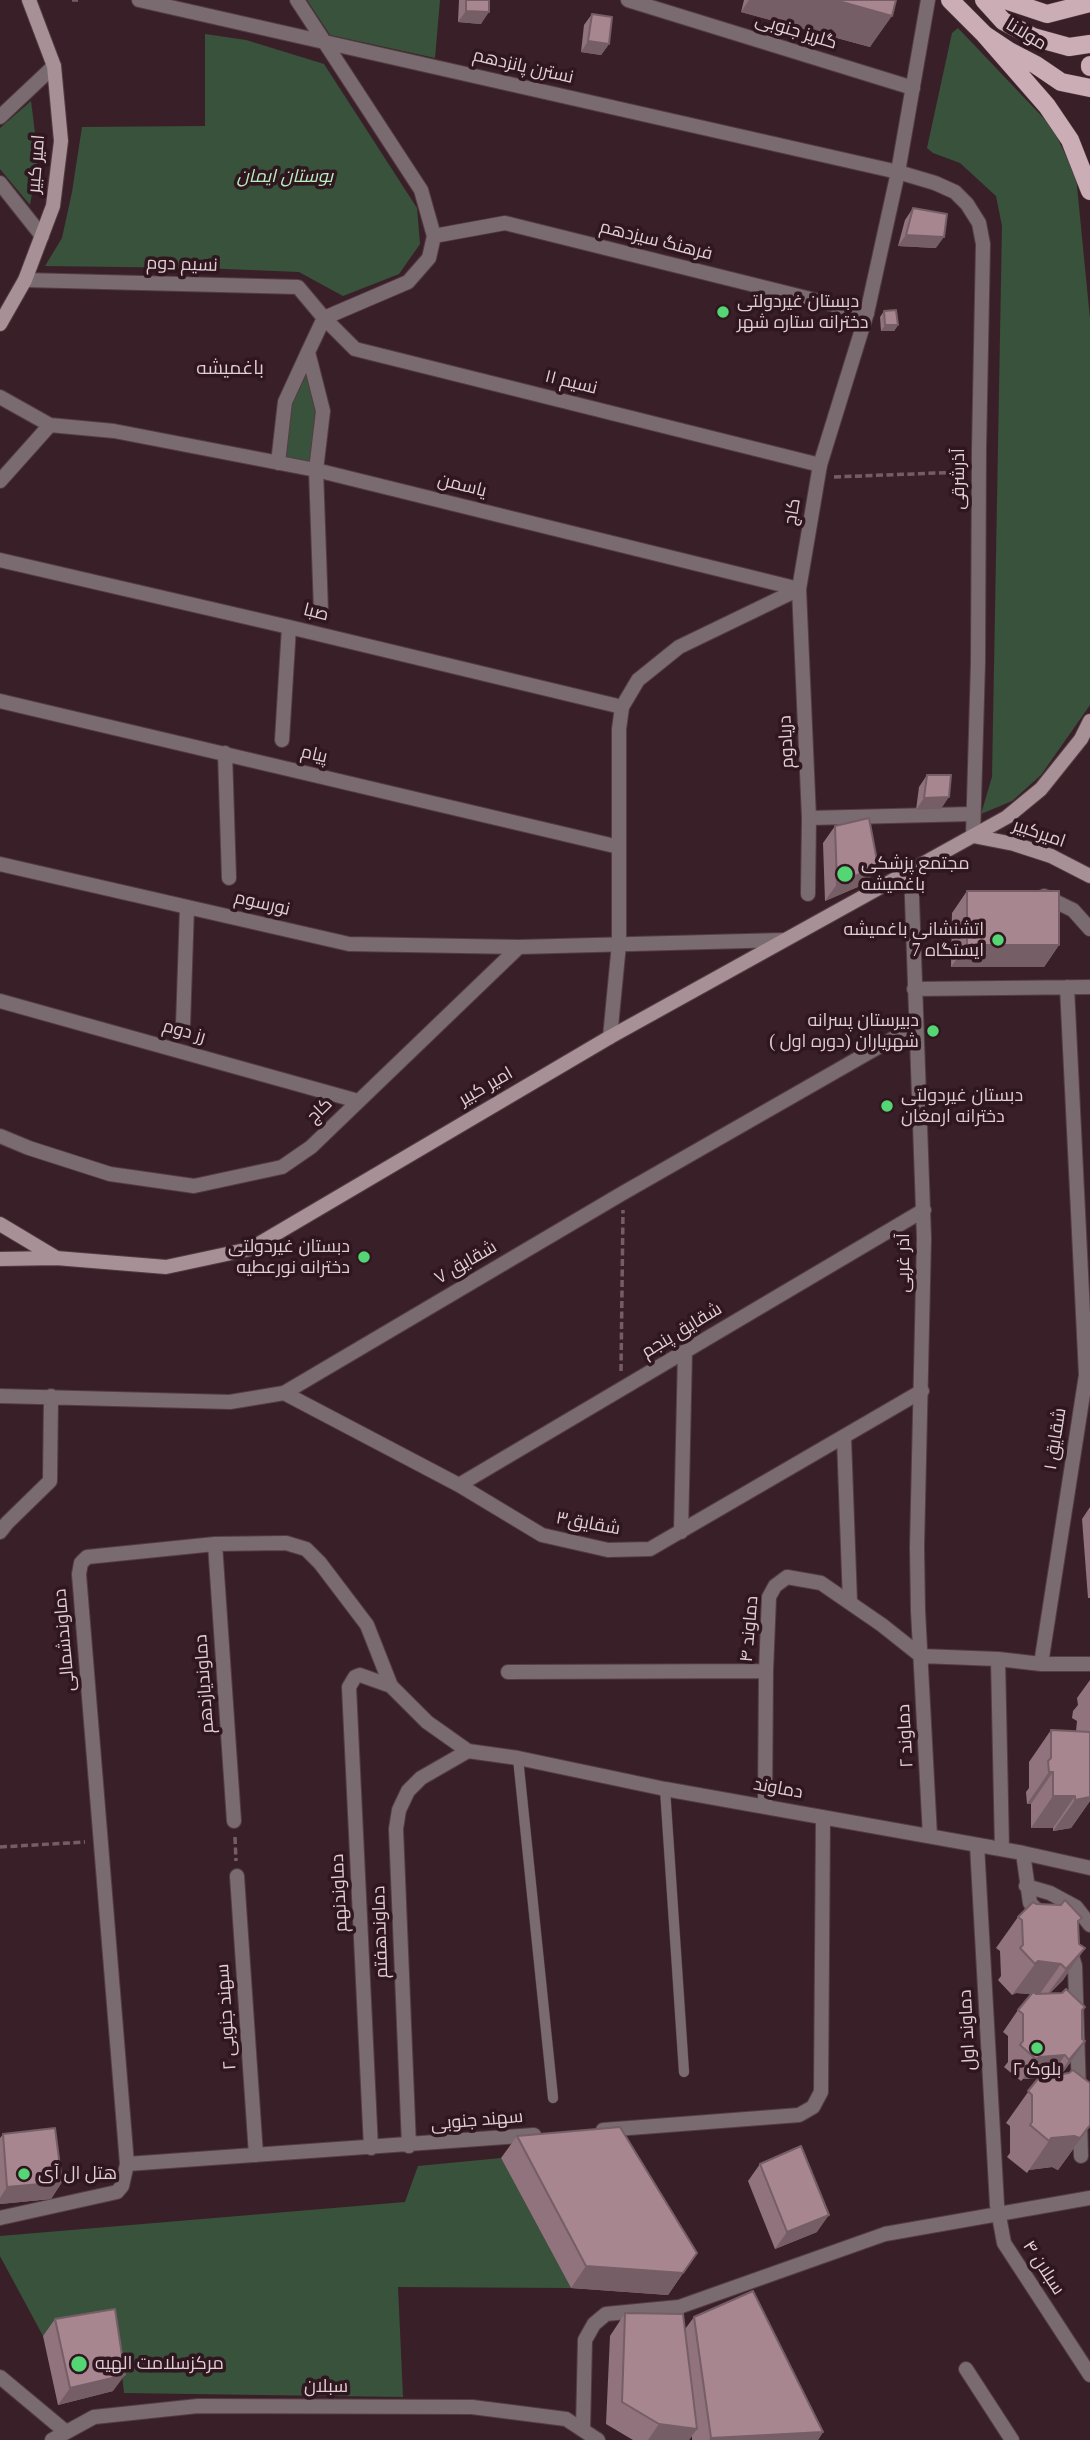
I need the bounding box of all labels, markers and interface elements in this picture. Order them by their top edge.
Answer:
street label: گلریز جنوبی [753,9,839,55]
street label: مولانا [1002,14,1050,56]
street label: نسترن پانزدهم [471,45,575,89]
street label: امیر کبیر [24,134,50,194]
park label: بوستان ایمان [237,166,333,188]
street label: فرهنگ سیزدهم [597,217,715,265]
street label: نسیم دوم [146,253,218,277]
place label: دبستان غیردولتی دخترانه ستاره شهر [737,291,868,334]
marker: دبستان غیردولتی دخترانه ستاره شهر [715,304,731,320]
district label: باغمیشه [196,358,264,380]
street label: نسیم ۱۱ [543,366,599,400]
street label: آذرشرقی [948,448,970,510]
street label: یاسمن [435,470,489,502]
street label: کاج [780,497,806,527]
street label: صبا [301,599,331,627]
street label: دریادوم [775,715,799,769]
street label: پیام [299,741,329,769]
street label: امیرکبیر [1010,815,1068,853]
place label: مجتمع پزشکی باغمیشه [861,853,970,896]
marker: مجتمع پزشکی باغمیشه [835,864,855,884]
street label: نورسوم [232,887,292,921]
place label: اتشنشانی باغمیشه ایستگاه 7 [843,919,984,962]
marker: اتشنشانی باغمیشه ایستگاه 7 [990,932,1006,948]
place label: دبیرستان پسرانه شهریاران (دوره اول ) [769,1010,919,1052]
street label: رز دوم [160,1016,208,1048]
marker: دبیرستان پسرانه شهریاران (دوره اول ) [925,1023,941,1039]
street label: امیر کبیر [455,1063,517,1111]
place label: دبستان غیردولتی دخترانه ارمغان [901,1085,1023,1128]
street label: کاج [303,1094,337,1128]
marker: دبستان غیردولتی دخترانه ارمغان [879,1098,895,1114]
street label: آذر غربی [893,1233,915,1293]
place label: دبستان غیردولتی دخترانه نورعطیه [228,1236,350,1278]
street label: شقایق ۷ [431,1237,501,1289]
marker: دبستان غیردولتی دخترانه نورعطیه [356,1249,372,1265]
street label: شقایق پنجم [638,1299,726,1363]
street label: شقایق ۱ [1040,1406,1072,1472]
street label: شقایق۳ [554,1508,622,1540]
street label: دماوندشمالی [50,1588,80,1692]
street label: دماوند ۴ [736,1595,764,1663]
street label: دماوندیازدهم [191,1634,219,1734]
street label: دماوند ۲ [894,1704,918,1768]
street label: دماوند [752,1774,804,1804]
street label: دماوندنهم [327,1853,353,1933]
street label: دماوندهفتم [369,1885,393,1979]
street label: سهند جنوبی ۲ [213,1963,241,2071]
street label: دماوند اول [955,1989,981,2071]
marker: بلوک ۲ [1029,2040,1045,2056]
place label: بلوک ۲ [1013,2059,1061,2081]
street label: سهند جنوبی [430,2106,524,2136]
place label: هتل ال آی [38,2163,117,2185]
marker: هتل ال آی [16,2166,32,2182]
street label: سبلان ۴ [1017,2237,1069,2299]
place label: مرکزسلامت الهیه [95,2353,224,2375]
marker: مرکزسلامت الهیه [69,2354,89,2374]
street label: سبلان [304,2376,348,2398]

